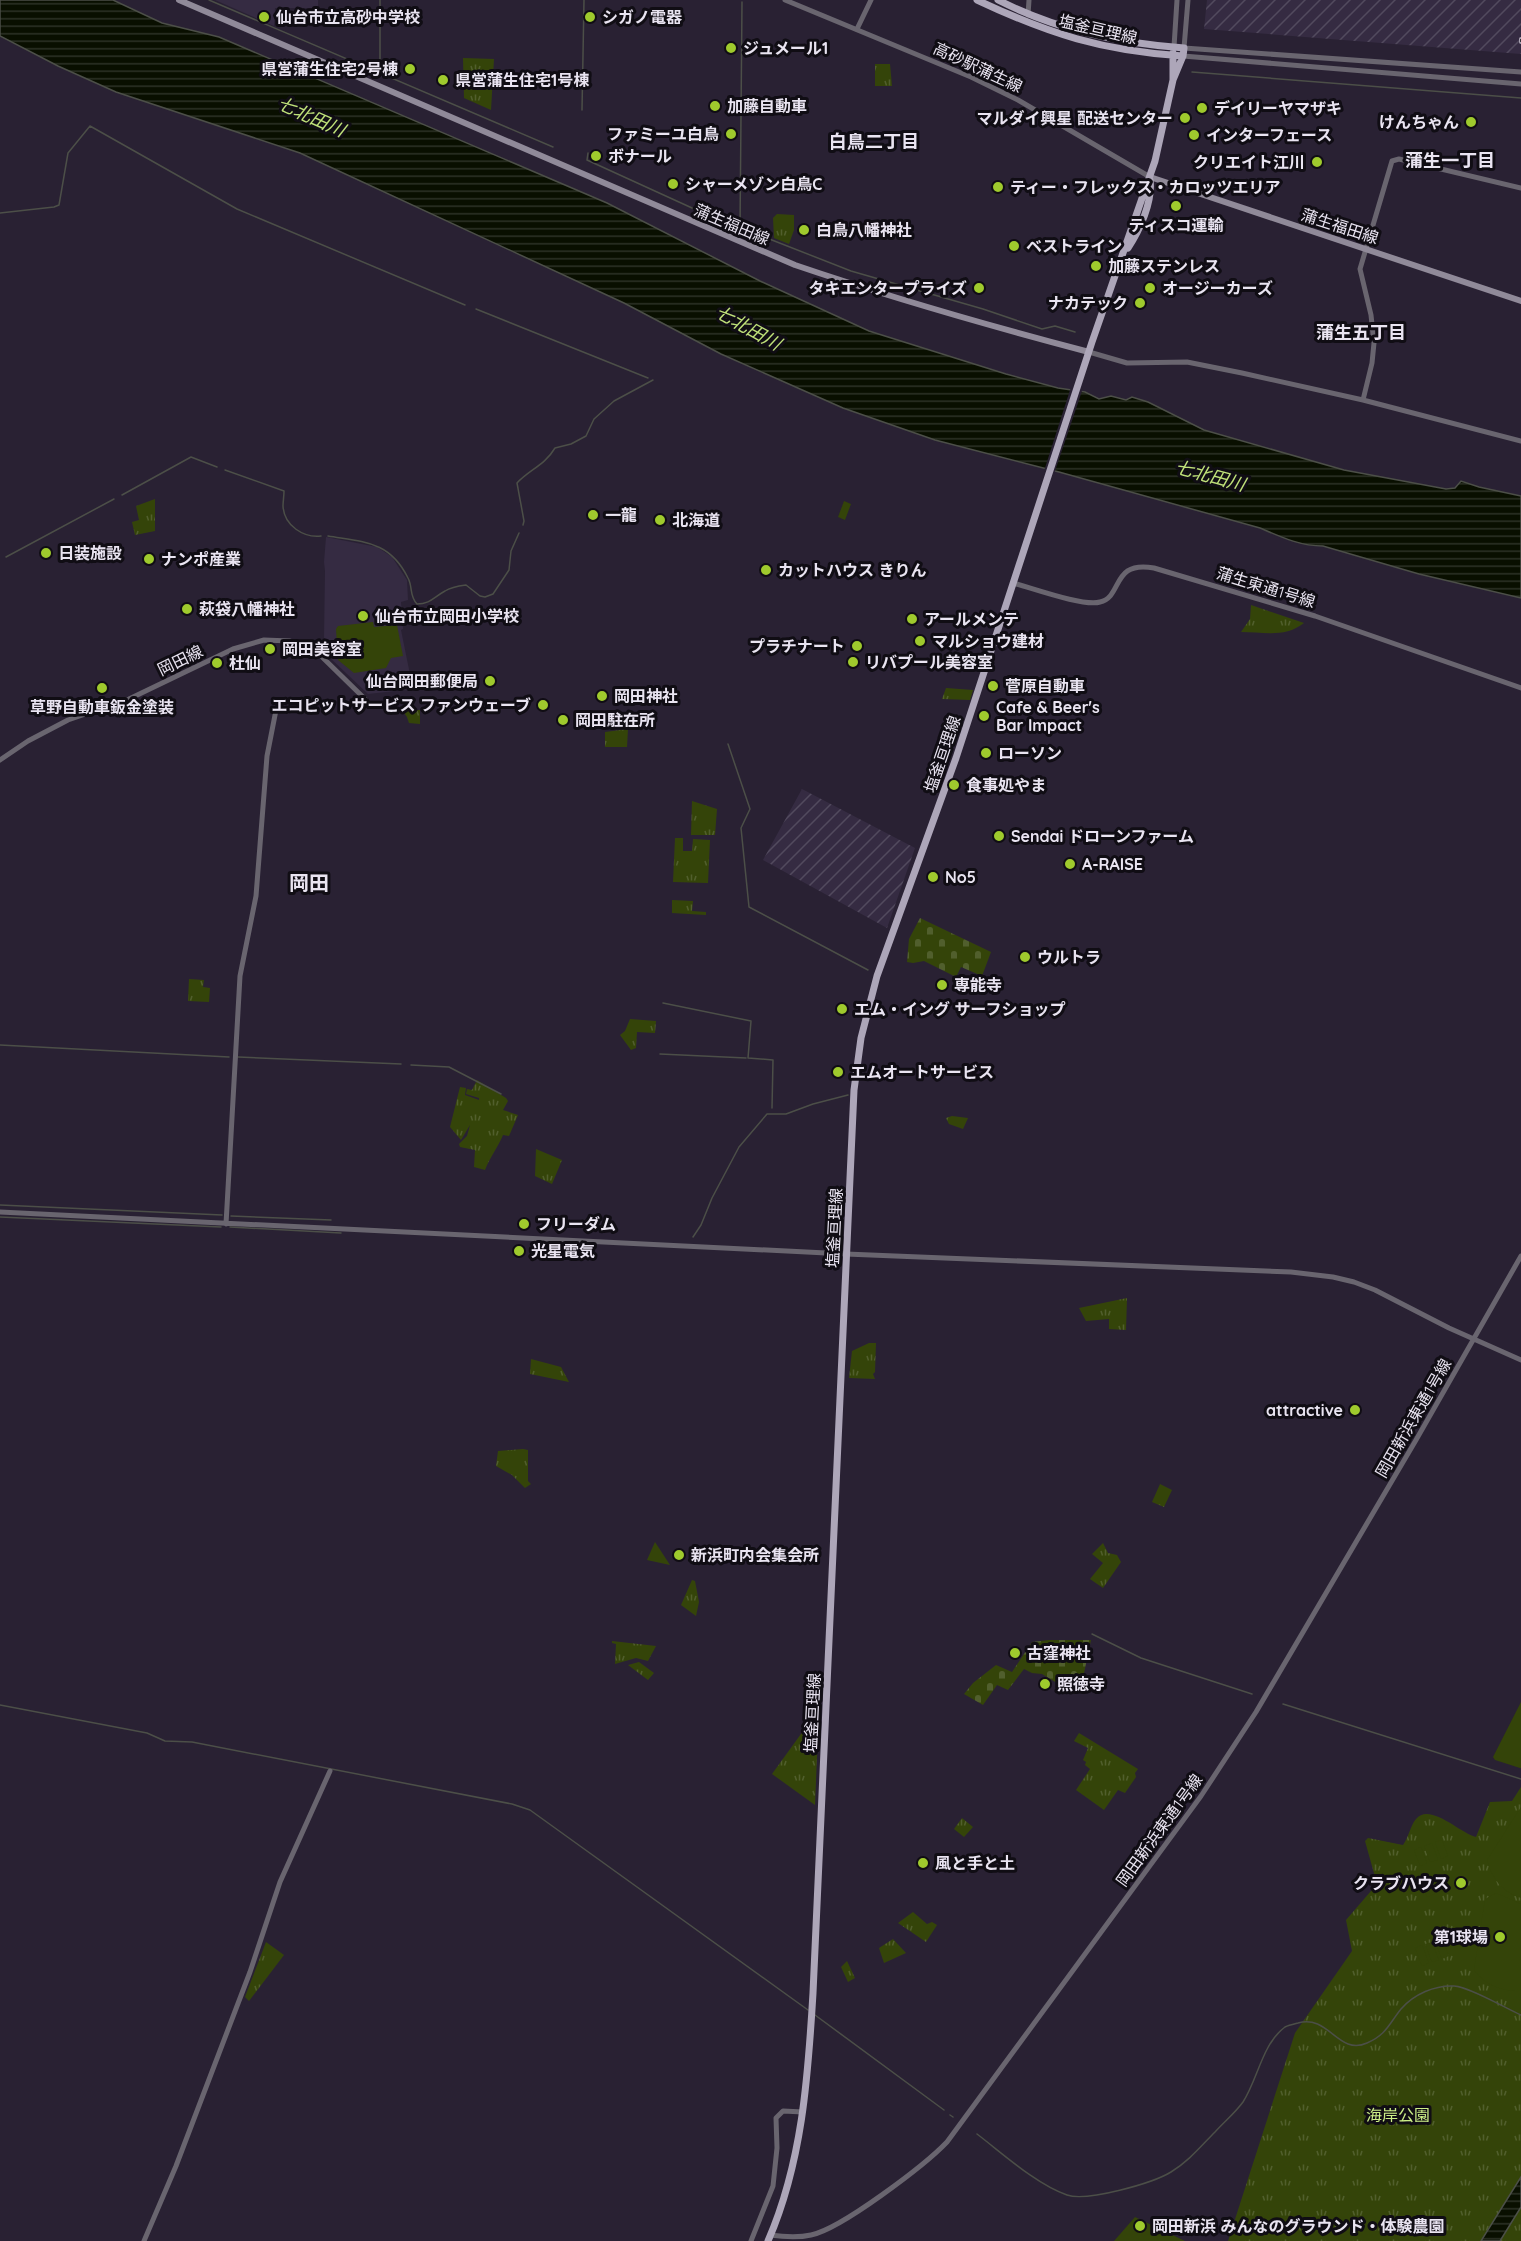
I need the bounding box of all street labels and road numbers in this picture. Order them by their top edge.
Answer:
street label: 塩釜亘理線 [1057,10,1139,48]
street label: 高砂駅蒲生線 [930,38,1026,96]
street label: 蒲生福田線 [691,199,773,249]
street label: 蒲生福田線 [1299,204,1381,248]
street label: 蒲生東通1号線 [1214,563,1318,611]
street label: 岡田線 [154,640,206,680]
street label: 塩釜亘理線 [920,713,964,795]
street label: 塩釜亘理線 [822,1188,846,1268]
street label: 岡田新浜東通1号線 [1371,1355,1455,1481]
street label: 塩釜亘理線 [800,1673,824,1753]
street label: 岡田新浜東通1号線 [1112,1770,1206,1890]

